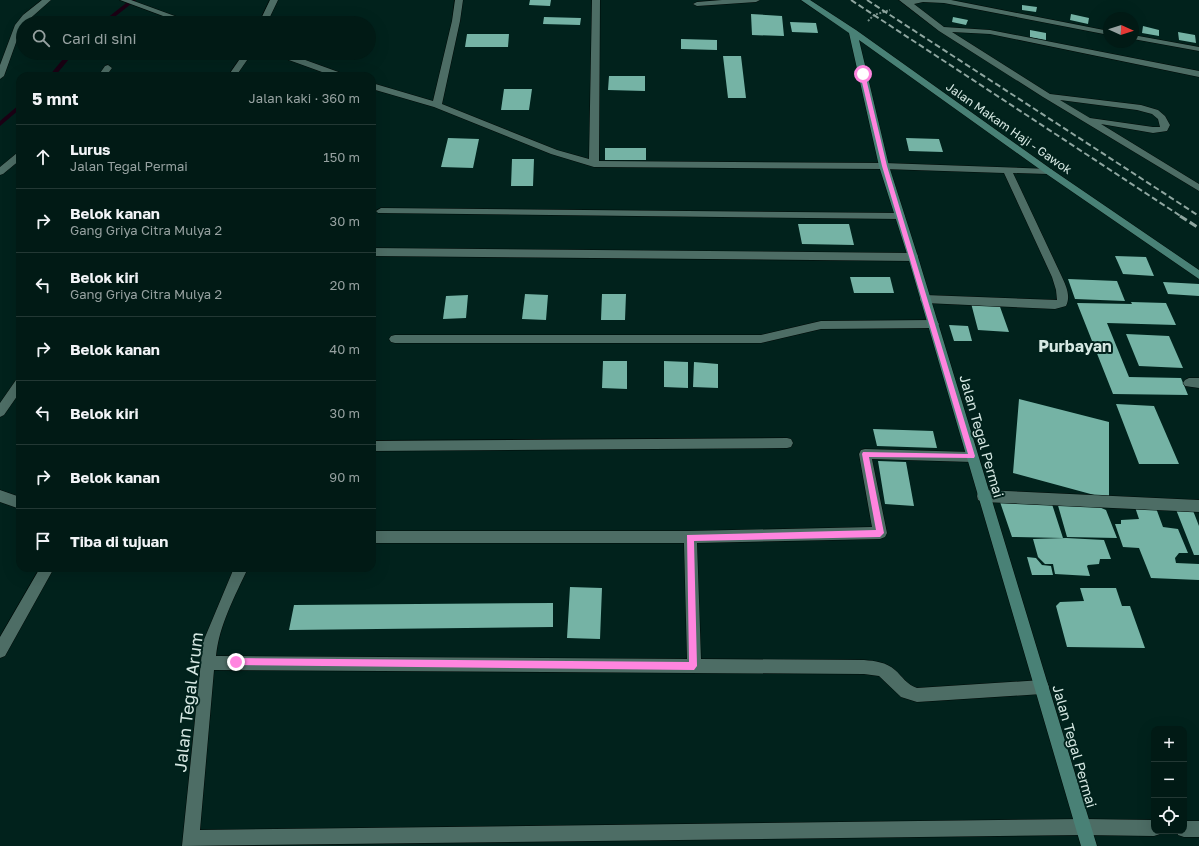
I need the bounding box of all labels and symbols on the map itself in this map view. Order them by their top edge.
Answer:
north arrow [1103,12,1139,48]
route start [854,65,872,83]
street label: Jalan Makam Haji - Gawok [943,79,1075,177]
district label: Purbayan [1038,336,1112,356]
street label: Jalan Tegal Permai [956,373,1008,499]
street label: Jalan Tegal Arum [169,631,207,773]
route end [227,653,245,671]
street label: Jalan Tegal Permai [1049,683,1101,809]

